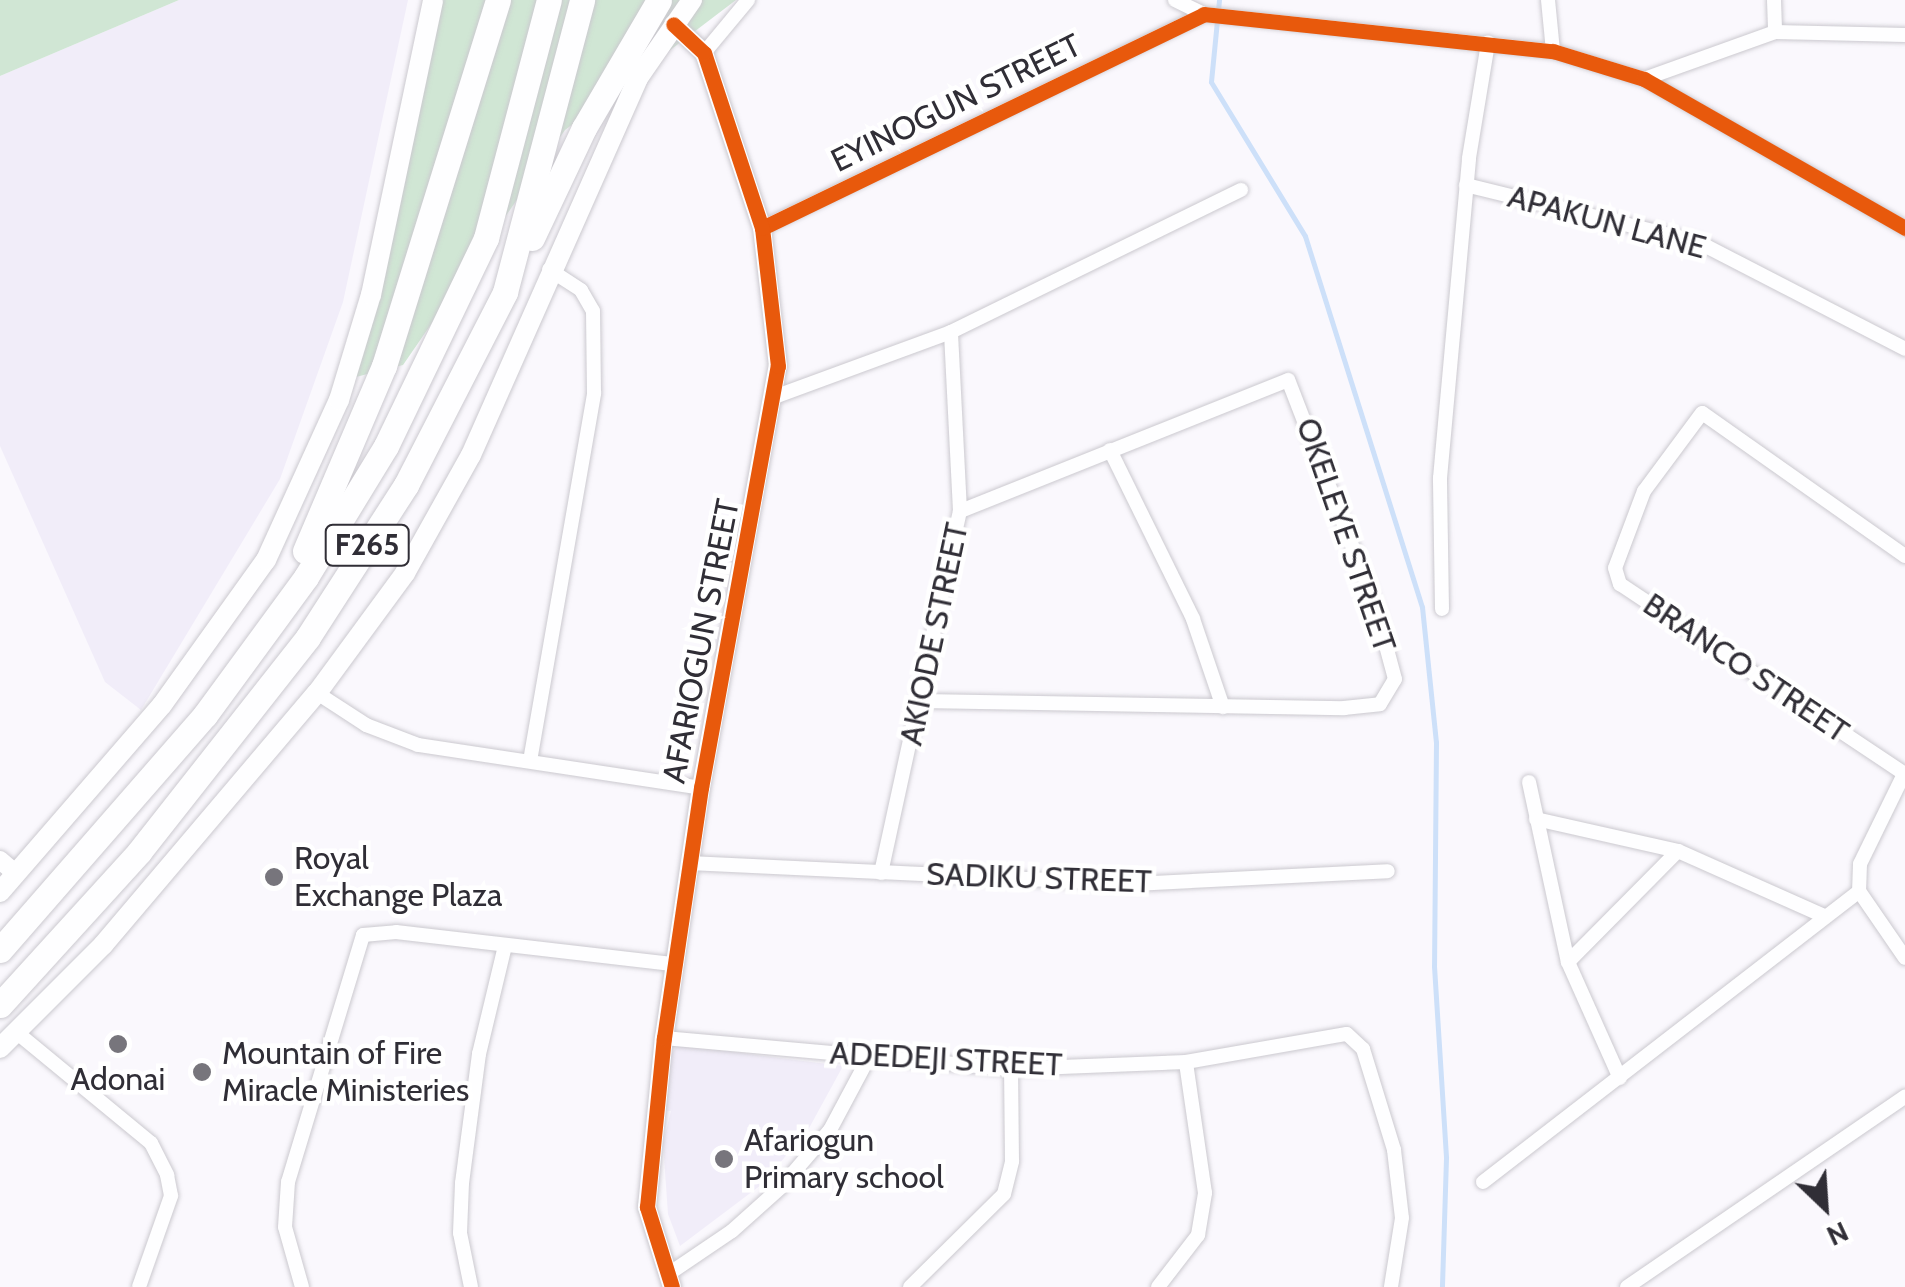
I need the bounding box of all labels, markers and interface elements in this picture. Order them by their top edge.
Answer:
street label: EYINOGUN STREET [825,26,1087,180]
street label: APAKUN LANE [1504,177,1710,267]
street label: OKELEYE STREET [1288,413,1404,657]
street label: AFARIOGUN STREET [655,496,747,786]
street label: AKIODE STREET [892,519,976,749]
road number: F265 [324,520,410,570]
street label: BRANCO STREET [1636,585,1856,751]
place label: Royal Exchange Plaza [294,840,502,915]
street label: SADIKU STREET [925,855,1153,901]
marker: Royal Exchange Plaza [263,866,285,888]
marker: Adonai [107,1033,129,1055]
street label: ADEDEJI STREET [829,1034,1063,1084]
place label: Mountain of Fire Miracle Ministeries [222,1035,469,1110]
place label: Adonai [71,1060,165,1098]
marker: Mountain of Fire Miracle Ministeries [191,1061,213,1083]
place label: Afariogun Primary school [744,1122,944,1197]
marker: Afariogun Primary school [713,1148,735,1170]
north arrow [1775,1157,1875,1257]
text: N [1822,1215,1854,1254]

